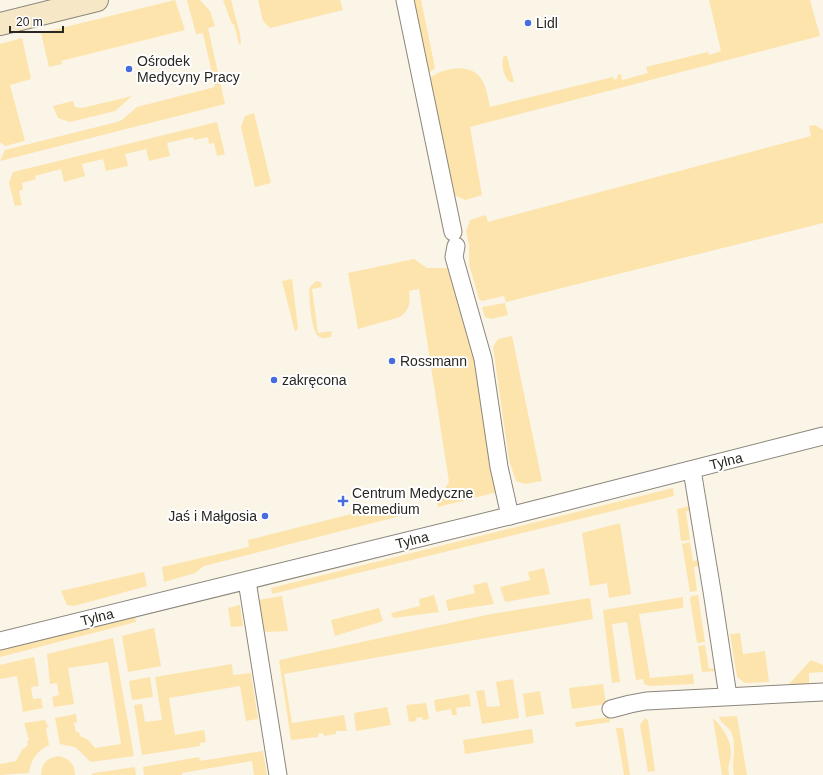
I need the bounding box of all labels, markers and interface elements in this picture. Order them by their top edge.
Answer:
scale bar [10,8,63,34]
text: 20 m [16,15,43,29]
place label: Lidl [536,15,558,31]
marker: Lidl [523,18,533,28]
place label: Ośrodek Medycyny Pracy [137,53,240,85]
marker: Ośrodek Medycyny Pracy [124,64,134,74]
place label: Rossmann [400,353,467,369]
marker: Rossmann [387,356,397,366]
place label: zakręcona [282,372,347,388]
marker: zakręcona [269,375,279,385]
street label: Tylna [708,449,744,473]
place label: Centrum Medyczne Remedium [352,485,474,517]
marker: Centrum Medyczne Remedium [337,495,349,507]
place label: Jaś i Małgosia [168,508,257,524]
marker: Jaś i Małgosia [260,511,270,521]
street label: Tylna [394,528,430,552]
street label: Tylna [79,605,115,629]

